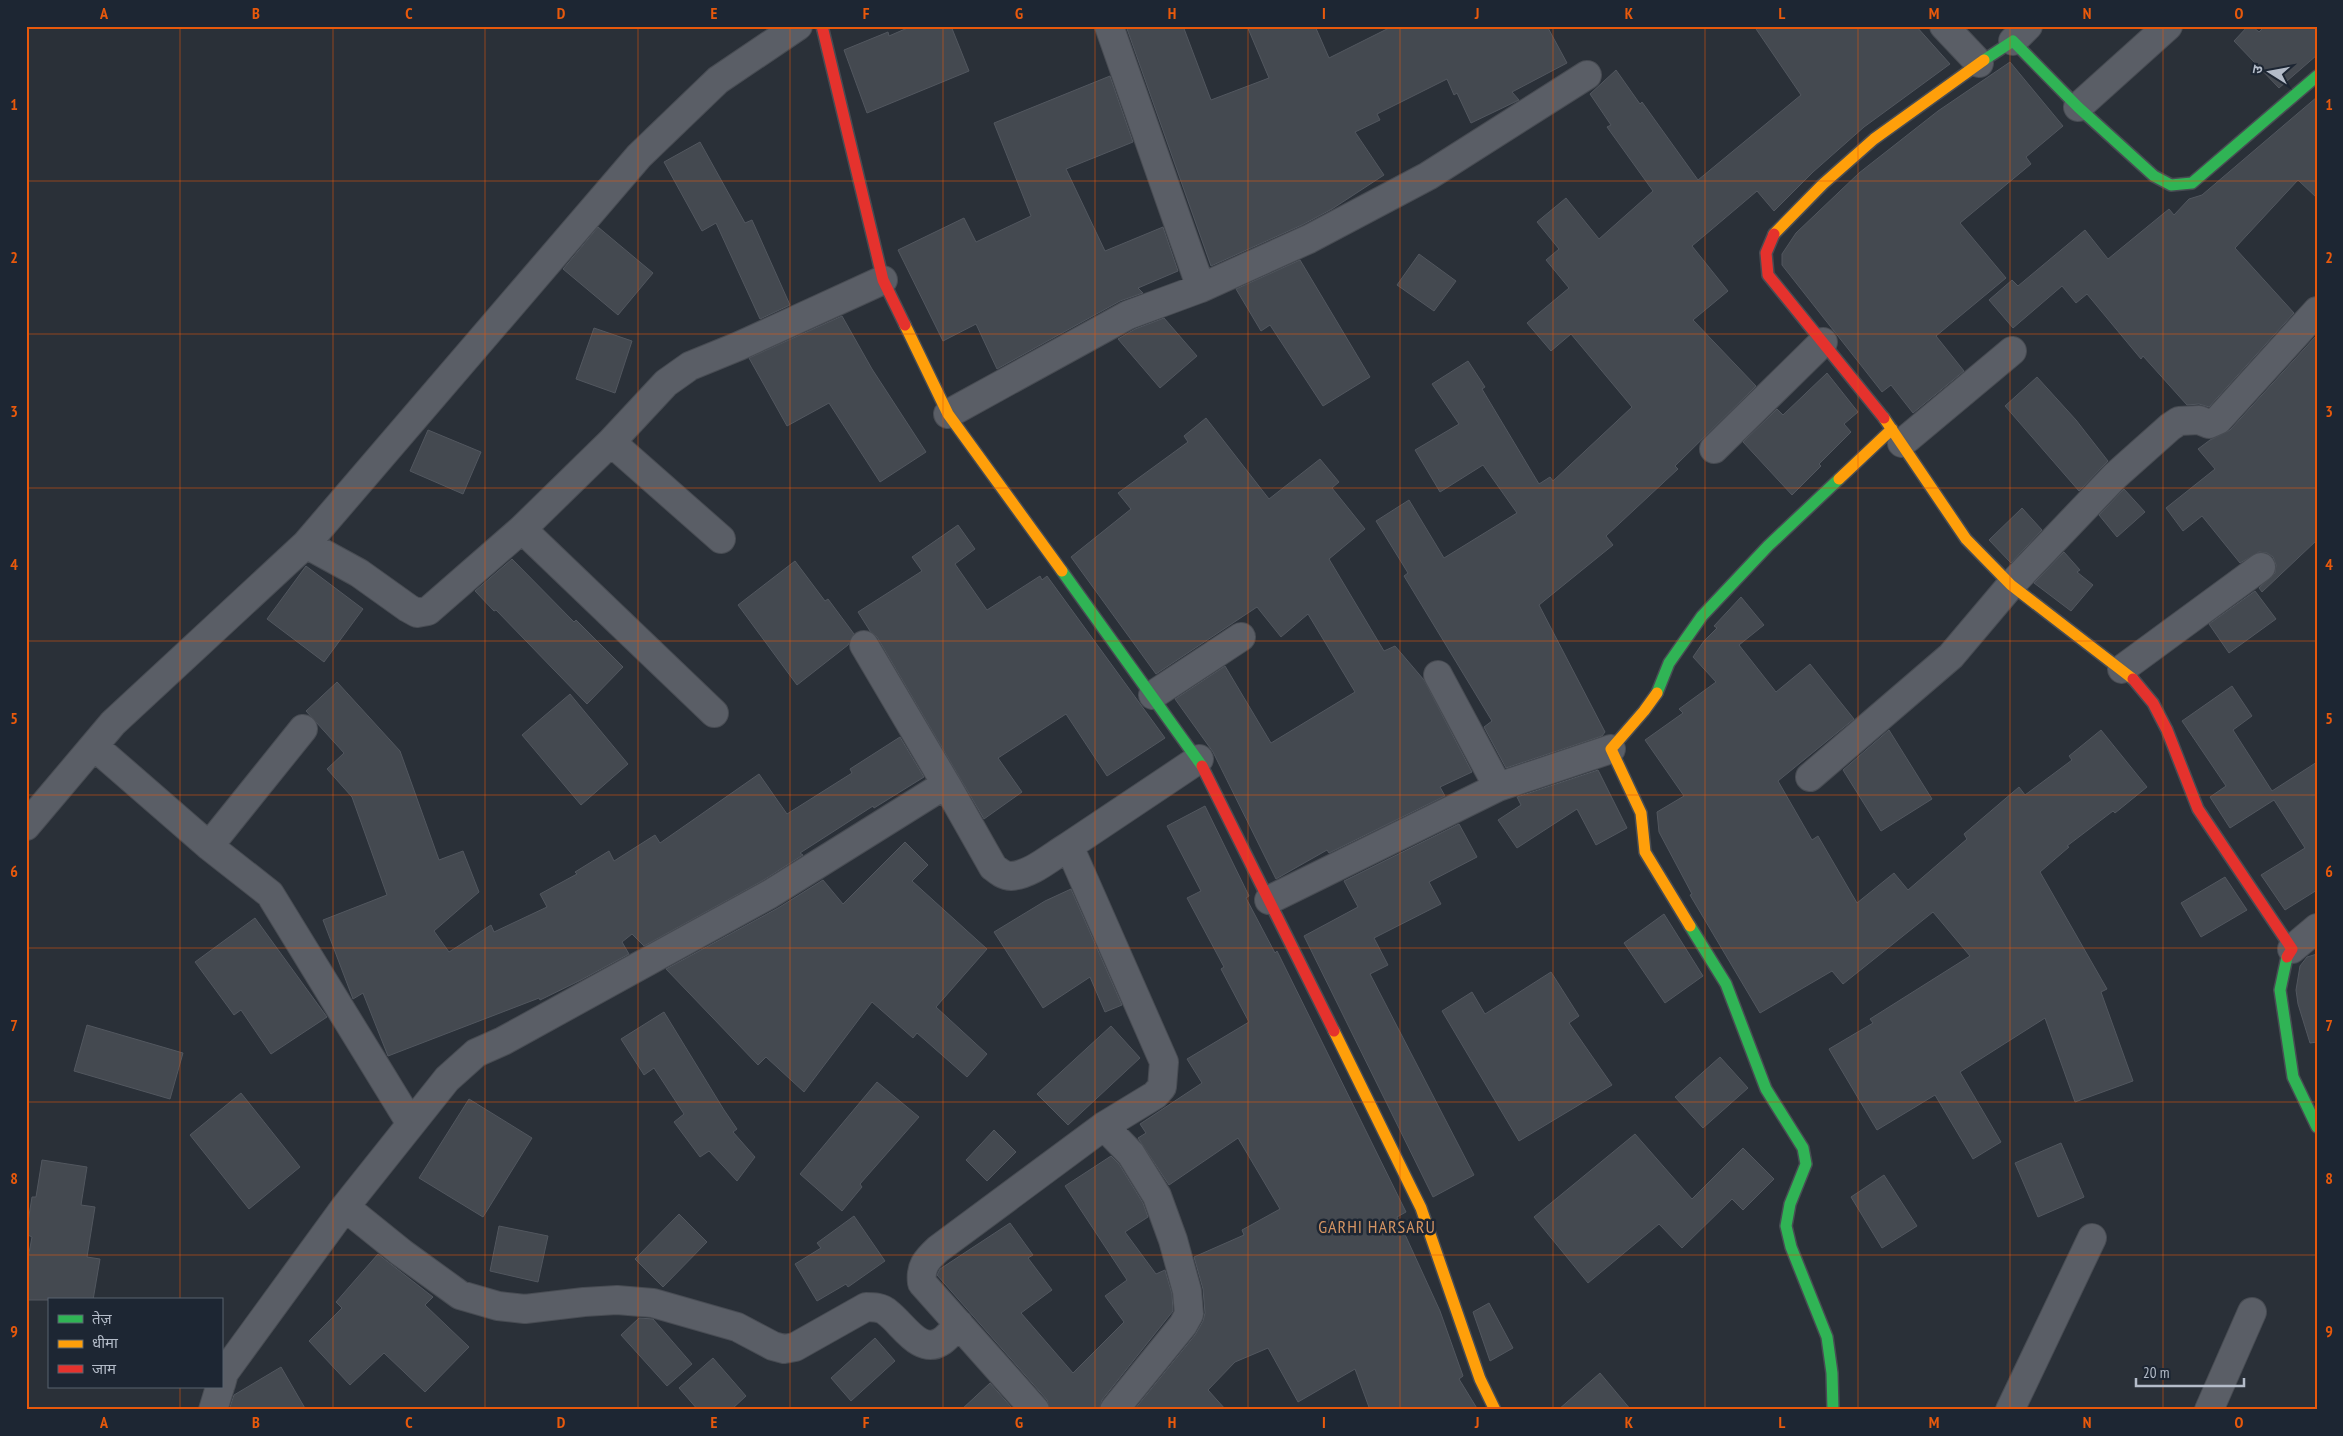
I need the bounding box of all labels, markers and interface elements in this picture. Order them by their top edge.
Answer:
text: A [99,3,109,23]
text: B [252,3,260,23]
text: C [405,3,413,23]
text: D [557,3,566,23]
text: E [711,3,718,23]
text: F [863,3,870,23]
text: G [1015,3,1023,23]
text: H [1168,3,1176,23]
text: I [1322,3,1326,23]
text: J [1474,3,1479,23]
text: K [1625,3,1634,23]
text: L [1779,3,1786,23]
text: M [1929,3,1939,23]
text: N [2083,3,2091,23]
text: O [2235,3,2244,23]
north arrow [2246,48,2296,98]
text: उ [2248,63,2267,75]
text: 1 [10,94,18,114]
text: 1 [2325,94,2333,114]
text: 2 [10,247,18,267]
text: 2 [2325,247,2333,267]
text: 3 [10,401,18,421]
text: 3 [2325,401,2333,421]
text: 4 [10,554,18,574]
text: 4 [2325,554,2333,574]
text: 5 [10,708,18,728]
text: 5 [2325,708,2333,728]
text: 6 [10,861,18,881]
text: 6 [2325,861,2333,881]
text: 7 [10,1015,18,1035]
text: 7 [2325,1015,2333,1035]
text: 8 [10,1168,18,1188]
text: 8 [2325,1168,2333,1188]
district label: GARHI HARSARU [1318,1215,1436,1238]
legend [48,1298,222,1388]
text: तेज़ [92,1309,113,1328]
text: 9 [10,1321,18,1341]
text: 9 [2325,1321,2333,1341]
text: धीमा [92,1333,119,1352]
scale bar [2136,1356,2243,1388]
text: जाम [92,1359,117,1378]
text: 20 m [2143,1363,2169,1382]
text: A [99,1412,109,1432]
text: B [252,1412,260,1432]
text: C [405,1412,413,1432]
text: D [557,1412,566,1432]
text: E [711,1412,718,1432]
text: F [863,1412,870,1432]
text: G [1015,1412,1023,1432]
text: H [1168,1412,1176,1432]
text: I [1322,1412,1326,1432]
text: J [1474,1412,1479,1432]
text: K [1625,1412,1634,1432]
text: L [1779,1412,1786,1432]
text: M [1929,1412,1939,1432]
text: N [2083,1412,2091,1432]
text: O [2235,1412,2244,1432]

